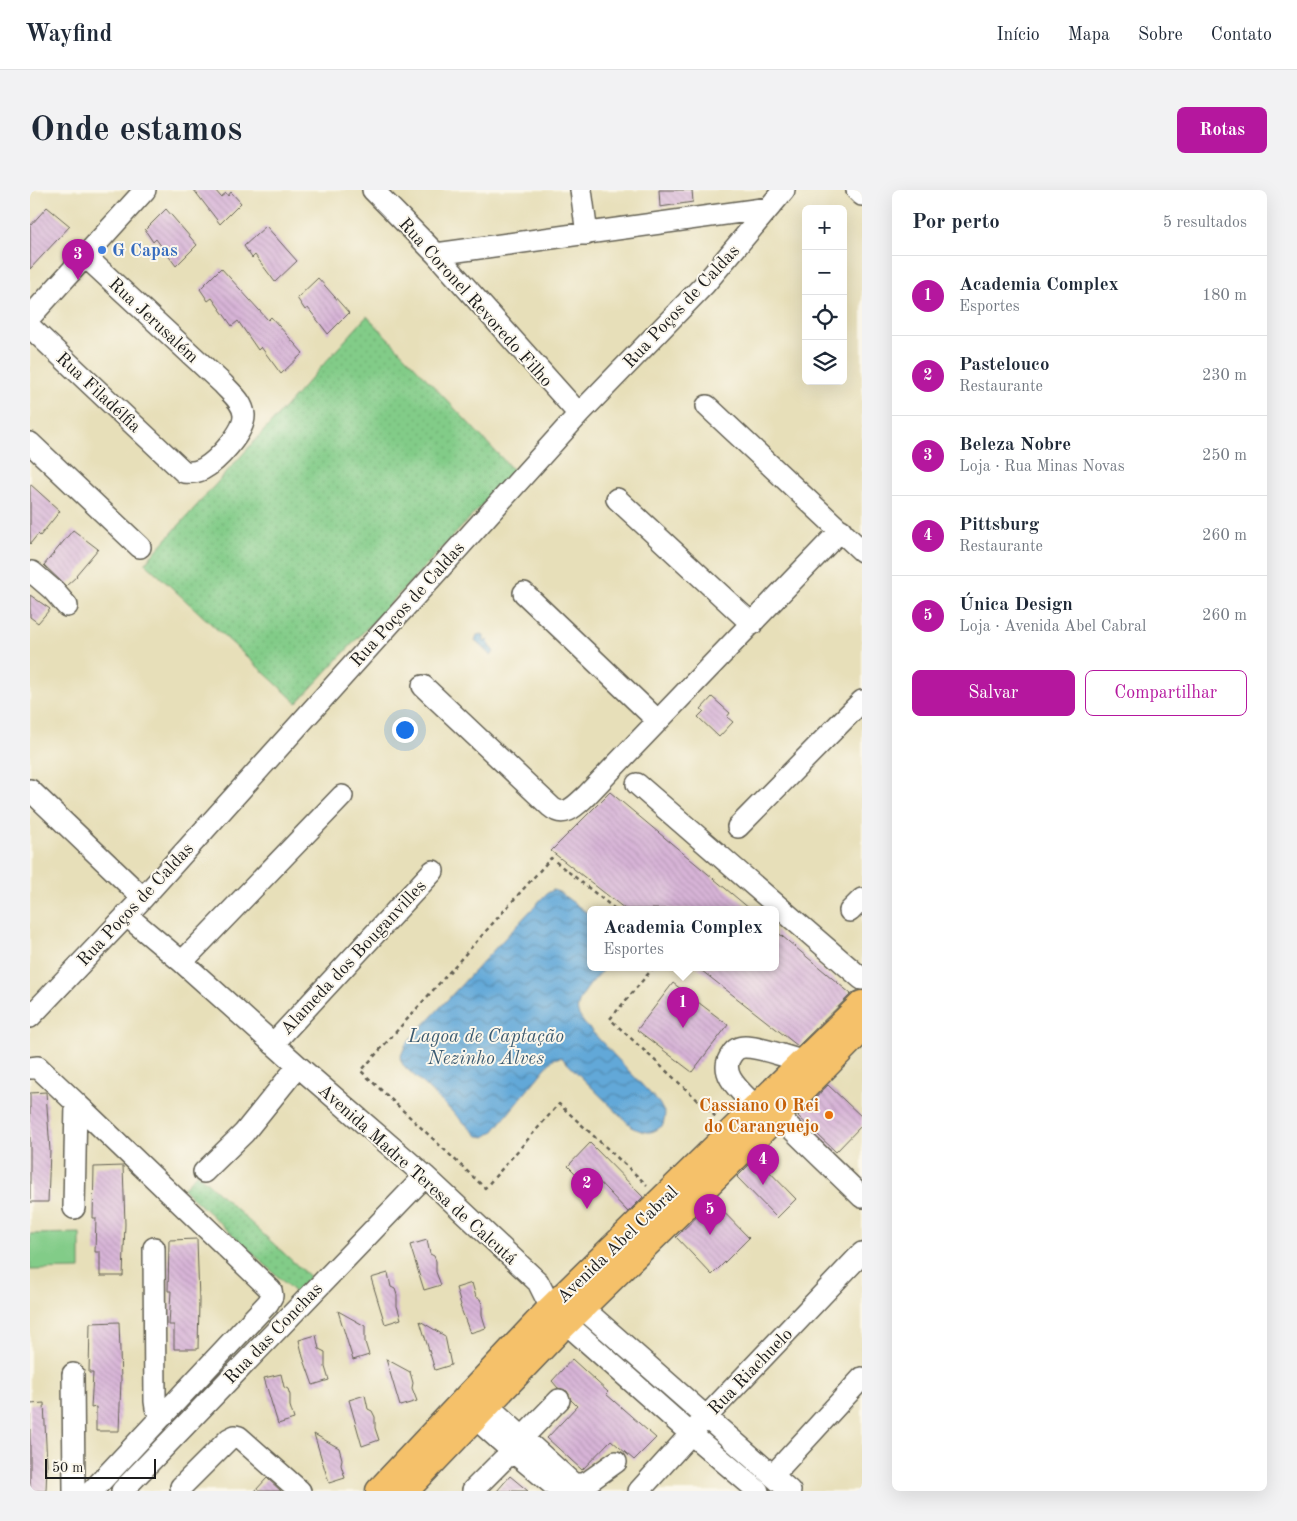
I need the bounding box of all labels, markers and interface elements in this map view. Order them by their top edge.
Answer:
text: Wayfind [25,23,112,47]
text: Início [996,26,1040,44]
text: Mapa [1068,26,1110,44]
text: Sobre [1138,26,1183,44]
text: Contato [1211,26,1272,44]
button: Rotas [1177,107,1267,153]
text: Onde estamos [30,113,242,148]
map controls [802,205,847,385]
button: + [802,205,847,250]
text: Por perto [912,212,1000,233]
street label: Rua Coronel Revoredo Filho [395,215,556,391]
text: 5 resultados [1163,215,1247,231]
pin: 3 [62,239,94,280]
place label: G Capas [112,242,178,260]
street label: Rua Poços de Caldas [620,242,743,372]
marker: G Capas [96,244,108,256]
button: − [802,250,847,295]
street label: Rua Jerusalém [105,275,202,367]
text: Academia Complex [959,276,1119,295]
text: 1 [923,288,933,304]
text: 180 m [1202,288,1247,304]
button: locate [802,295,847,340]
text: Esportes [959,299,1020,315]
button: layers [802,340,847,385]
street label: Rua Filadélfia [53,349,144,436]
text: Pastelouco [959,356,1050,375]
text: 2 [923,368,933,384]
text: 230 m [1202,368,1247,384]
text: Restaurante [959,379,1043,395]
text: Beleza Nobre [959,436,1071,455]
text: 3 [923,448,933,464]
text: 250 m [1202,448,1247,464]
text: Loja · Rua Minas Novas [959,459,1125,475]
text: Pittsburg [959,516,1039,535]
text: 4 [923,528,933,544]
text: 260 m [1202,528,1247,544]
street label: Rua Poços de Caldas [347,539,468,670]
text: Restaurante [959,539,1043,555]
text: Única Design [959,596,1073,615]
text: 5 [923,608,933,624]
text: 260 m [1202,608,1247,624]
text: Loja · Avenida Abel Cabral [959,619,1146,635]
button: Salvar [912,670,1075,716]
button: Compartilhar [1085,670,1247,716]
your location [392,717,418,743]
street label: Rua Poços de Caldas [74,840,197,970]
street label: Alameda dos Bouganvilles [278,877,430,1038]
popup [587,906,779,971]
text: Academia Complex [603,919,763,938]
text: Esportes [603,942,664,958]
pin: 1 [667,987,699,1028]
water label: Lagoa de Captação Nezinho Alves [407,1028,564,1069]
street label: Avenida Madre Teresa de Calcutá [315,1081,520,1268]
place label: Cassiano O Rei do Caranguejo [699,1097,819,1136]
marker: Cassiano O Rei do Caranguejo [823,1109,835,1121]
pin: 4 [747,1144,779,1185]
pin: 2 [571,1168,603,1209]
street label: Avenida Abel Cabral [554,1183,682,1307]
pin: 5 [694,1194,726,1235]
street label: Rua das Conchas [221,1280,326,1388]
street label: Rua Riachuelo [705,1325,796,1418]
scale bar [45,1456,156,1479]
text: 50 m [52,1461,83,1475]

